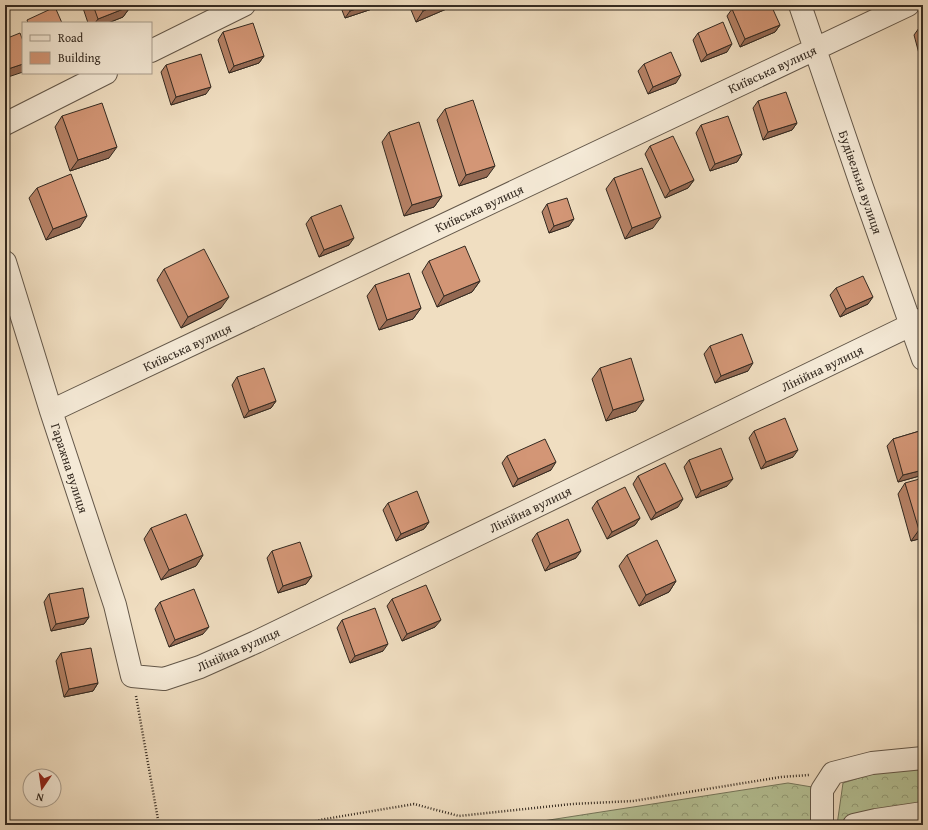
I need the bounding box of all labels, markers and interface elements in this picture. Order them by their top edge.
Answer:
legend [22,22,152,74]
text: Road [58,29,84,46]
street label: Київська вулиця [725,40,820,98]
text: Building [58,49,101,66]
street label: Будівельна вулиця [834,128,887,237]
street label: Київська вулиця [432,179,527,237]
street label: Київська вулиця [140,318,235,376]
street label: Лінійна вулиця [778,340,867,397]
street label: Гаражна вулиця [46,421,93,516]
street label: Лінійна вулиця [486,481,575,538]
street label: Лінійна вулиця [194,622,283,676]
north arrow [22,768,62,808]
text: N [34,789,45,806]

